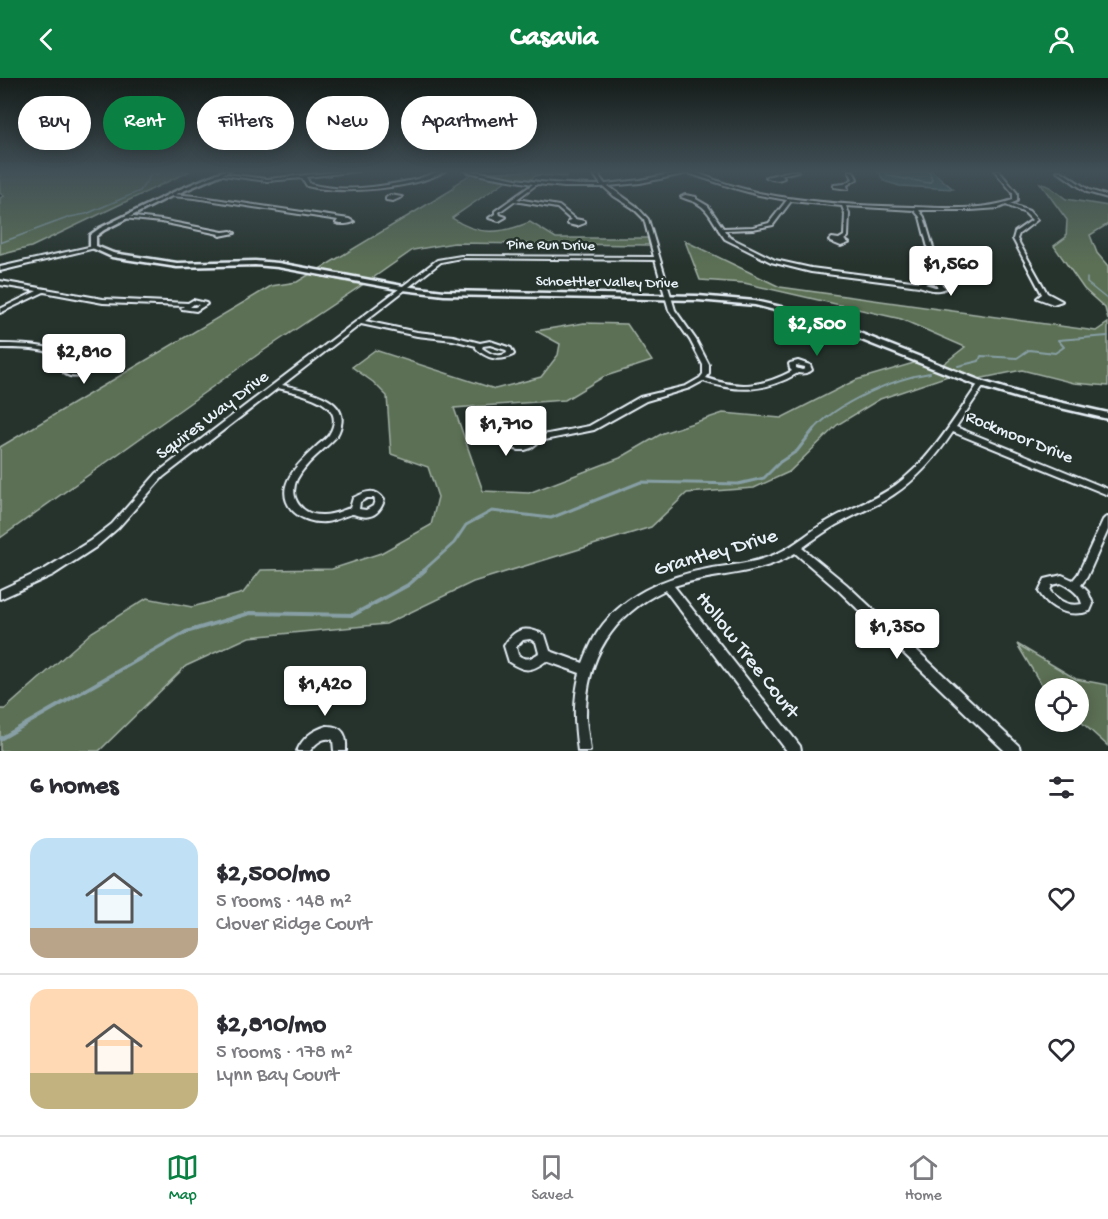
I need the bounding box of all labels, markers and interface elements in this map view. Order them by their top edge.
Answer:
icon: back [30,23,63,56]
text: Casavia [510,23,598,55]
icon: person [1045,23,1078,56]
chip: Buy [18,96,91,150]
chip: Rent [103,96,185,150]
chip: Filters [197,96,294,150]
chip: New [306,96,389,150]
chip: Apartment [401,96,537,150]
street label: Pine Run Drive [506,236,596,256]
pin: $1,560 [902,246,1000,297]
text: $1,560 [923,254,979,277]
street label: Schoettler Valley Drive [536,273,679,293]
pin: $2,500 [768,306,866,357]
text: $2,500 [788,314,846,337]
pin: $2,810 [35,334,133,385]
text: $2,810 [56,342,112,365]
street label: Squires Way Drive [153,366,274,465]
pin: $1,710 [457,406,555,457]
street label: Rockmoor Drive [962,407,1077,469]
text: $1,710 [479,414,533,437]
street label: Grantley Drive [651,524,782,584]
street label: Hollow Tree Court [689,587,805,727]
pin: $1,350 [848,609,946,660]
text: $1,350 [869,617,925,640]
pin: $1,420 [276,666,374,717]
text: $1,420 [298,674,352,697]
map controls [1035,678,1089,732]
button: locate [1035,678,1089,732]
icon: filters [1045,771,1078,804]
text: 6 homes [30,772,118,803]
text: $2,500/mo [216,860,330,891]
icon: home [78,862,150,934]
icon: heart [1045,882,1078,915]
text: 5 rooms · 148 m² [216,891,352,914]
text: Clover Ridge Court [216,914,371,937]
text: $2,810/mo [216,1011,326,1042]
icon: home [78,1013,150,1085]
icon: heart [1045,1033,1078,1066]
text: 5 rooms · 178 m² [216,1042,353,1065]
text: Lynn Bay Court [216,1065,339,1088]
tab: Map [166,1151,199,1206]
tab: Saved [531,1151,572,1206]
tab: Home [905,1151,942,1206]

